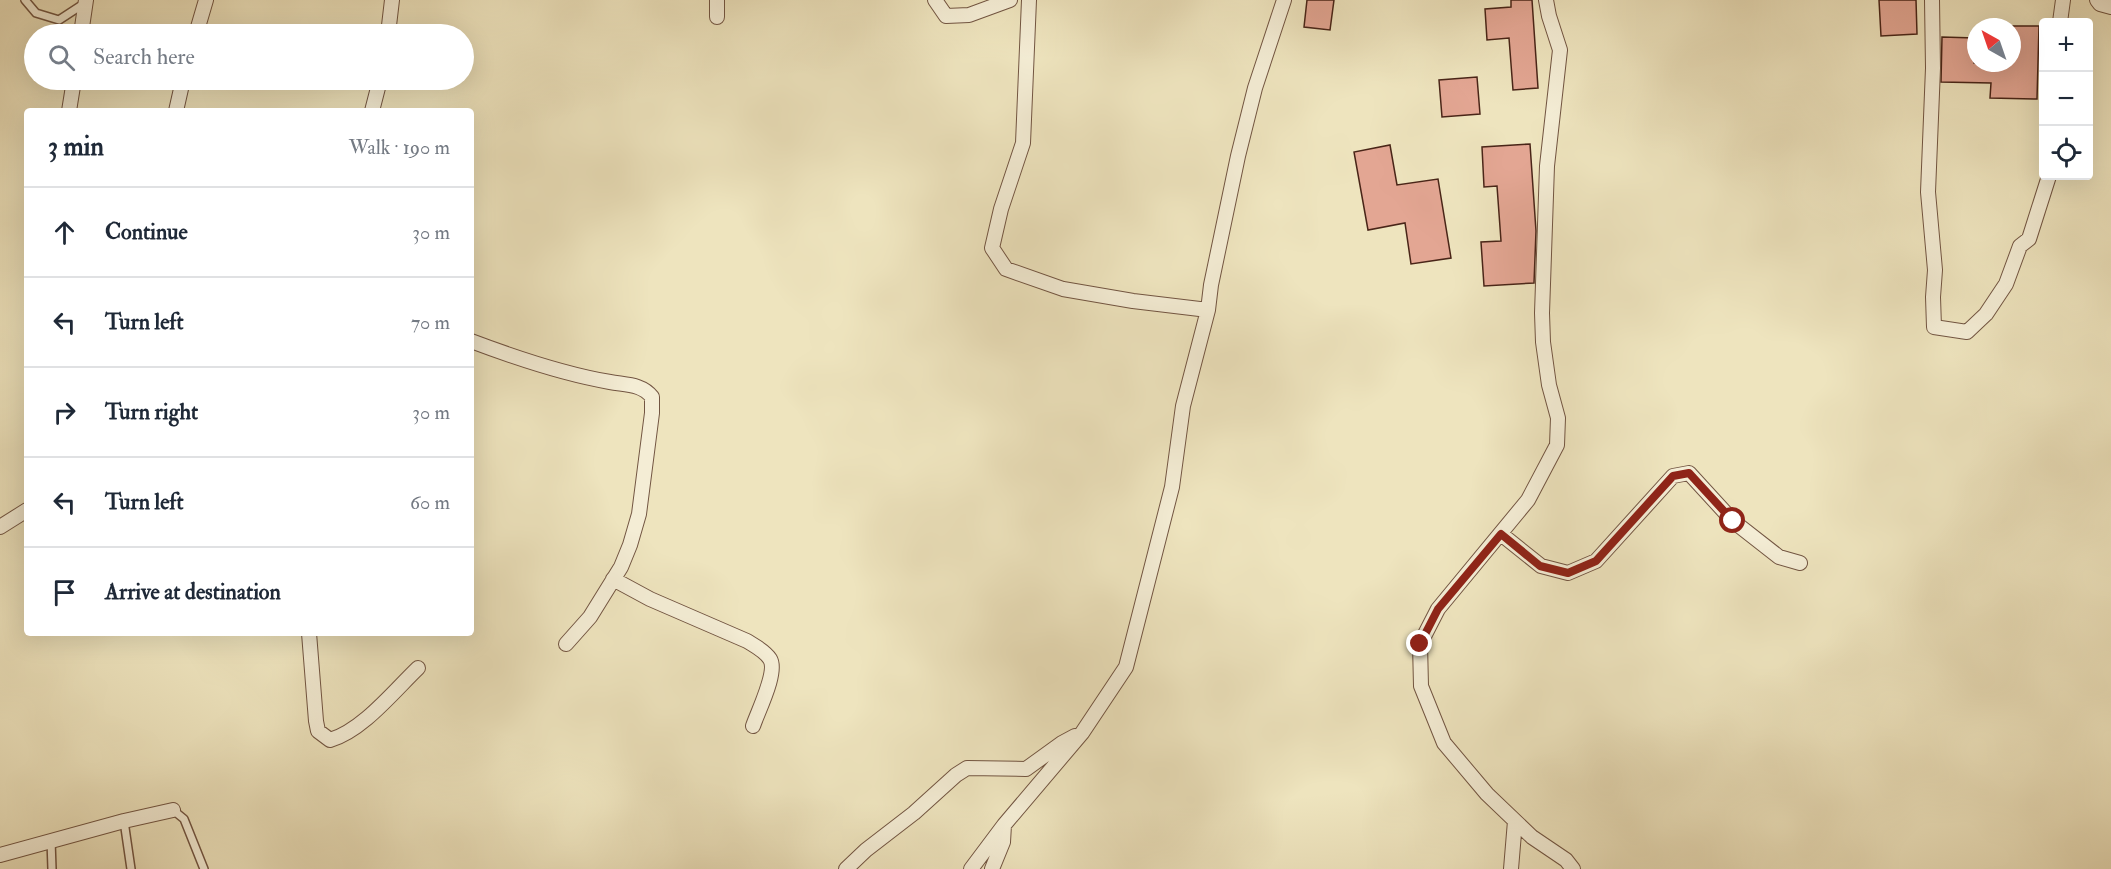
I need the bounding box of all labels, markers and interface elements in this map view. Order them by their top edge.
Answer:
north arrow [1967,18,2021,72]
map controls [2039,18,2093,180]
button: + [2039,18,2093,72]
search box [24,24,474,90]
icon: search [45,41,78,74]
text: Search here [93,43,195,71]
button: − [2039,72,2093,126]
button: locate [2039,126,2093,180]
text: 3 min [48,131,104,163]
text: Walk · 190 m [349,135,450,160]
icon: ahead [48,216,81,249]
text: Continue [105,218,188,246]
text: 30 m [412,220,450,245]
icon: left [48,306,81,339]
text: Turn left [105,308,184,336]
text: 70 m [411,310,450,335]
icon: right [48,396,81,429]
text: Turn right [105,398,198,426]
text: 30 m [412,400,450,425]
icon: left [48,486,81,519]
text: Turn left [105,488,184,516]
text: 60 m [410,490,450,515]
route start [1719,507,1745,533]
icon: arrive [48,576,81,609]
text: Arrive at destination [105,578,281,606]
route end [1406,630,1432,656]

